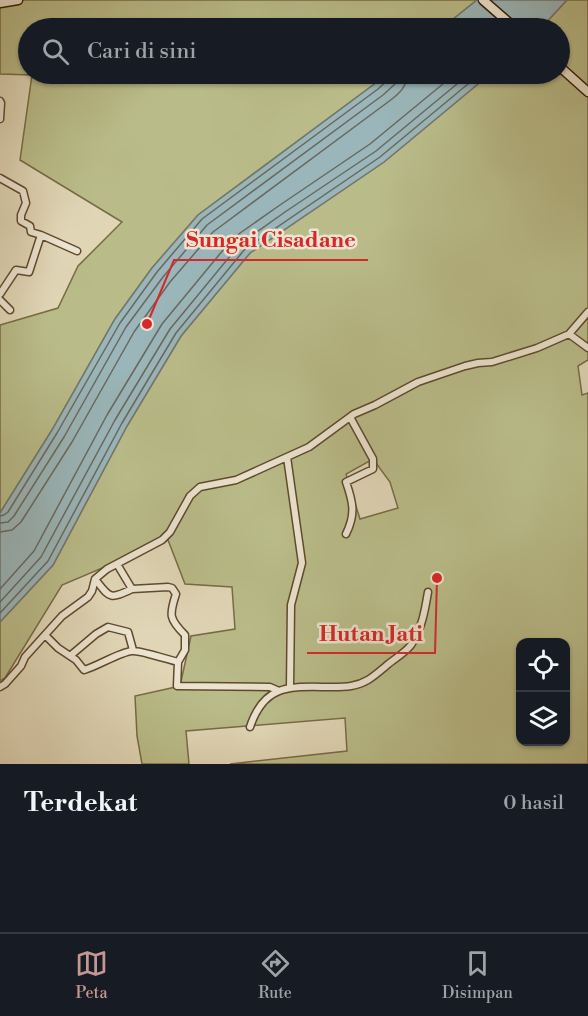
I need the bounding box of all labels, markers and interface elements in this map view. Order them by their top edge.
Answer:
search box [18,18,570,84]
icon: search [39,35,72,68]
text: Cari di sini [87,38,197,65]
callout: Sungai Cisadane [174,220,368,260]
text: Sungai Cisadane [186,227,356,254]
callout: Hutan Jati [307,613,435,653]
text: Hutan Jati [319,621,423,648]
map controls [516,638,570,746]
button: locate [516,638,570,692]
button: layers [516,692,570,746]
text: Terdekat [24,787,137,819]
text: 0 hasil [503,791,564,816]
tab: Peta [75,947,108,1003]
tab: Rute [258,947,292,1003]
tab: Disimpan [442,947,513,1003]

